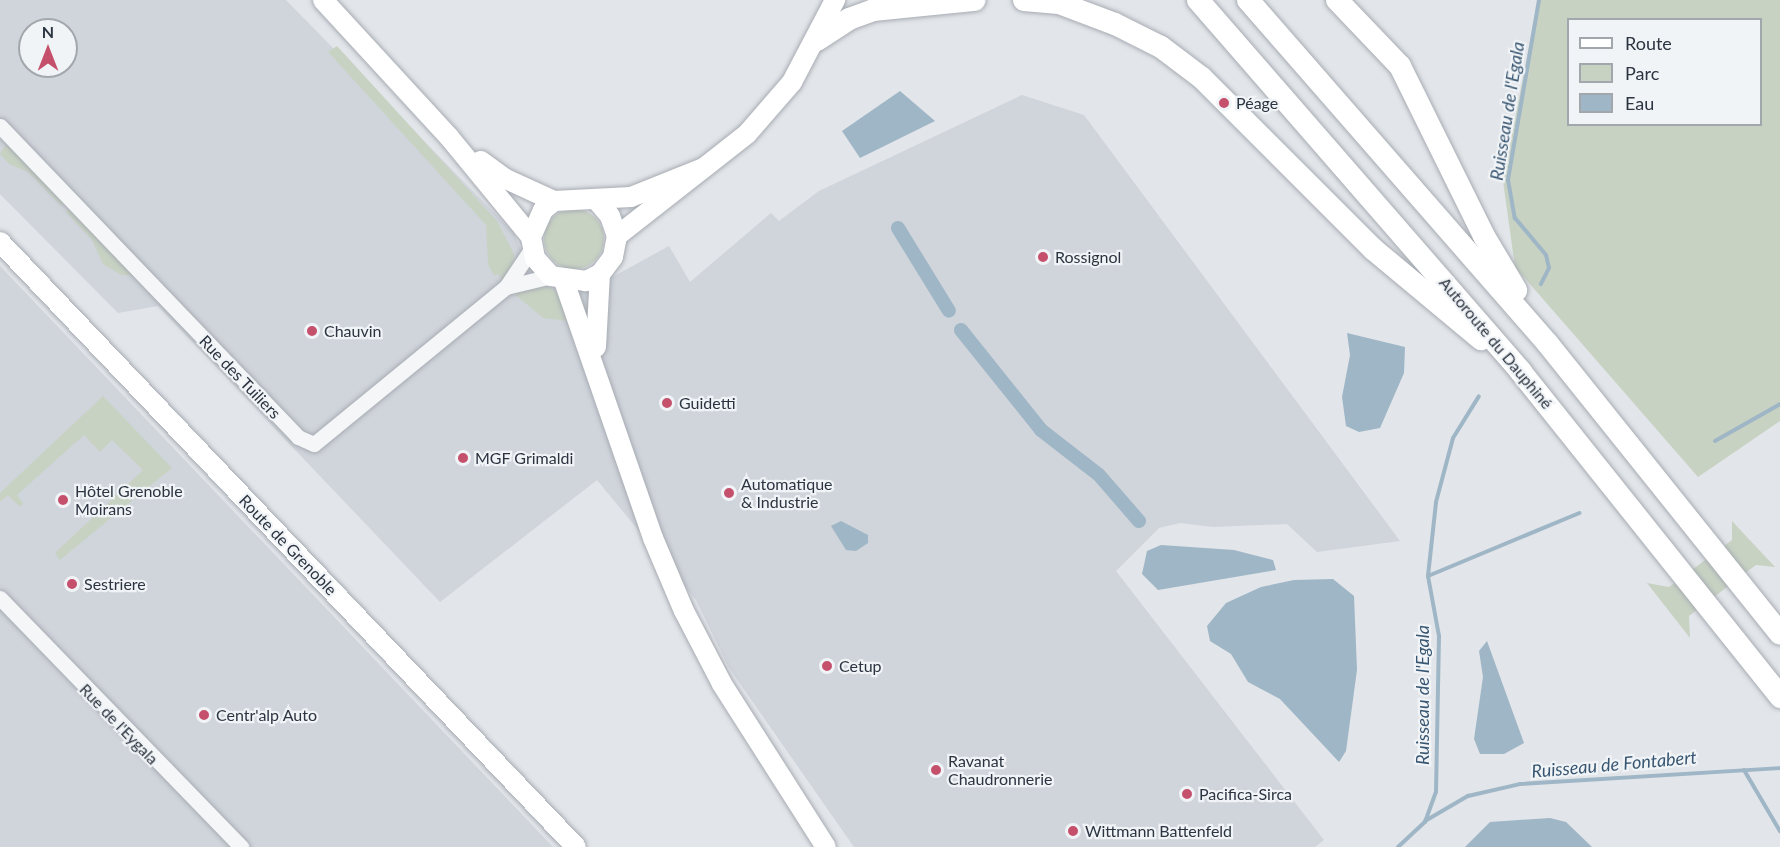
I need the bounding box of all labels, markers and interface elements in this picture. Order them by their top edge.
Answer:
north arrow [18,18,78,78]
legend [1567,18,1762,126]
text: N [42,22,54,41]
text: Route [1625,32,1672,54]
water label: Ruisseau de l'Egala [1485,40,1529,182]
text: Parc [1625,62,1659,84]
text: Eau [1625,92,1654,114]
place label: Péage [1236,93,1278,113]
marker: Péage [1217,96,1231,110]
place label: Rossignol [1055,247,1121,267]
marker: Rossignol [1036,250,1050,264]
street label: Autoroute du Dauphiné [1435,273,1557,413]
place label: Chauvin [324,321,382,341]
marker: Chauvin [305,324,319,338]
street label: Rue des Tuiliers [195,331,285,423]
place label: Guidetti [679,393,736,413]
marker: Guidetti [660,396,674,410]
place label: MGF Grimaldi [475,448,574,468]
marker: MGF Grimaldi [456,451,470,465]
place label: Automatique & Industrie [741,474,833,512]
place label: Hôtel Grenoble Moirans [75,481,183,519]
marker: Automatique & Industrie [722,486,736,500]
street label: Route de Grenoble [235,491,341,599]
marker: Hôtel Grenoble Moirans [56,493,70,507]
place label: Sestriere [84,574,146,594]
marker: Sestriere [65,577,79,591]
water label: Ruisseau de l'Egala [1411,625,1433,765]
place label: Cetup [839,656,882,676]
marker: Cetup [820,659,834,673]
street label: Rue de l'Eygala [76,680,162,768]
place label: Centr'alp Auto [216,705,317,725]
marker: Centr'alp Auto [197,708,211,722]
water label: Ruisseau de Fontabert [1531,746,1697,782]
place label: Ravanat Chaudronnerie [948,751,1052,789]
marker: Ravanat Chaudronnerie [929,763,943,777]
place label: Pacifica-Sirca [1199,784,1292,804]
marker: Pacifica-Sirca [1180,787,1194,801]
place label: Wittmann Battenfeld [1085,821,1232,841]
marker: Wittmann Battenfeld [1066,824,1080,838]

